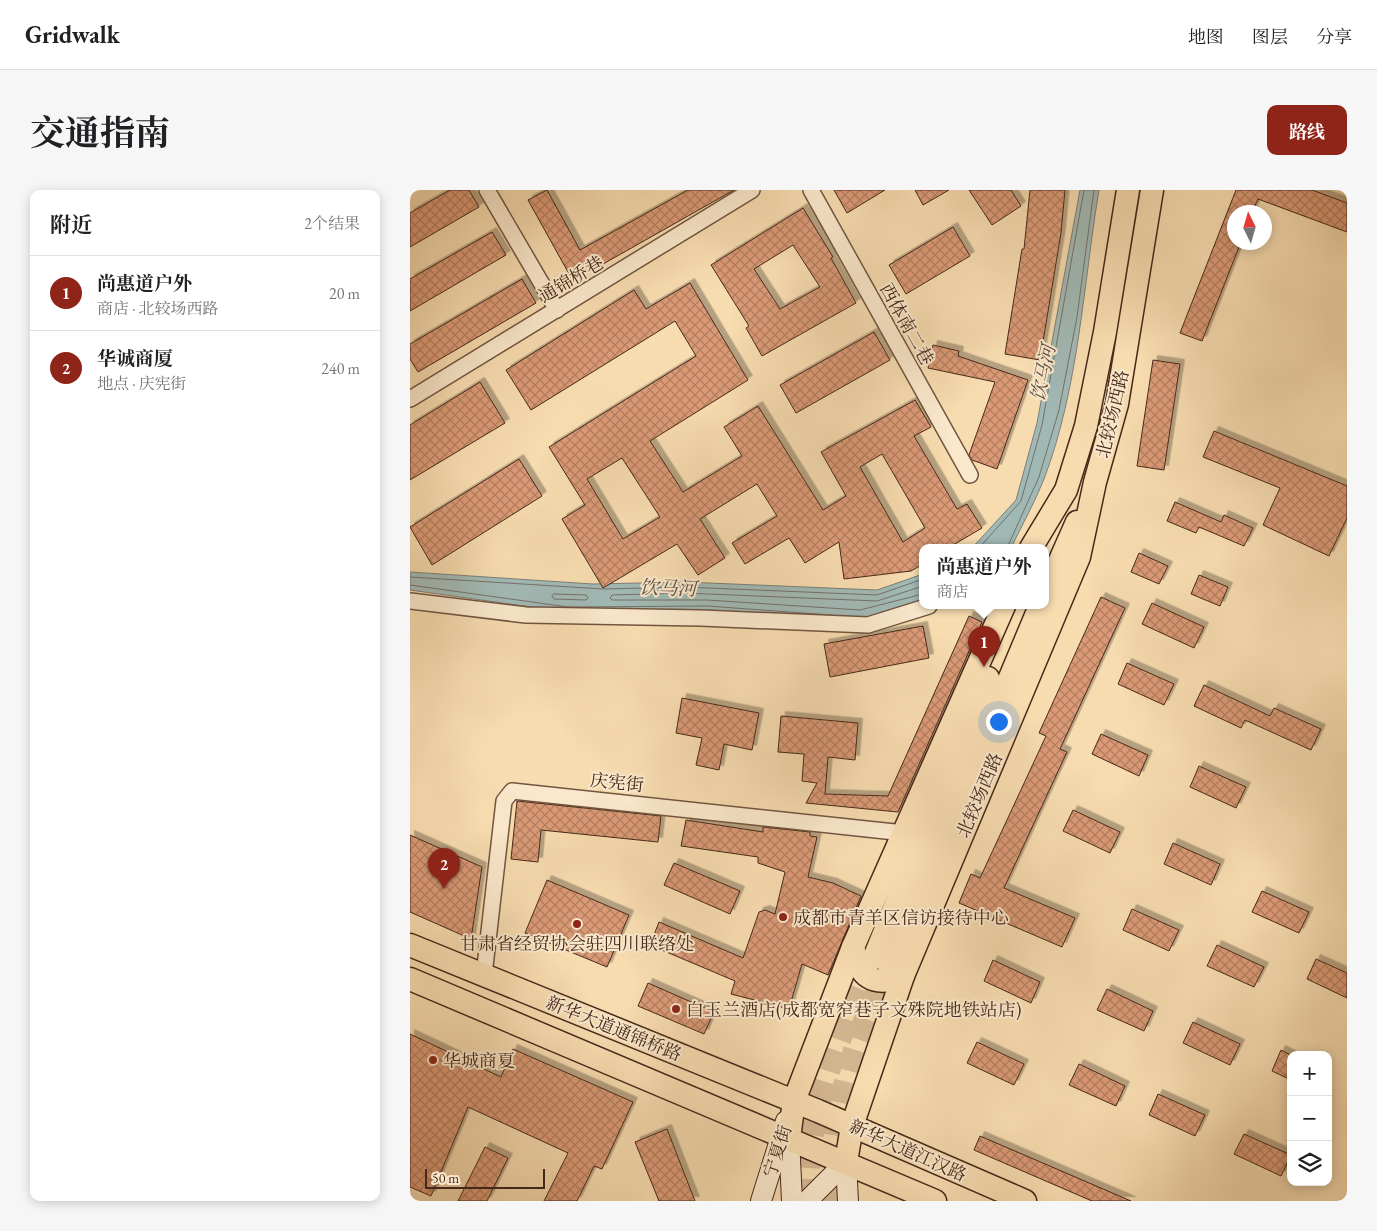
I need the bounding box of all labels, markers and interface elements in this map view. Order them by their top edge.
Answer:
text: Gridwalk [25,19,120,50]
text: 地图 [1188,25,1224,48]
text: 图层 [1252,25,1288,48]
text: 分享 [1316,25,1352,48]
button: 路线 [1267,105,1347,155]
text: 交通指南 [30,110,170,155]
north arrow [1227,205,1272,250]
text: 附近 [50,211,92,238]
text: 2个结果 [304,213,360,234]
street label: 通锦桥巷 [534,251,608,307]
text: 尚惠道户外 [97,271,192,296]
street label: 西体南二巷 [875,279,939,369]
text: 1 [62,283,70,304]
text: 20 m [329,283,360,304]
text: 商店 · 北较场西路 [97,298,219,319]
water label: 饮马河 [1025,340,1062,403]
text: 华诚商厦 [97,346,173,371]
text: 2 [62,358,70,379]
text: 240 m [321,358,360,379]
street label: 北较场西路 [1091,368,1133,460]
text: 地点 · 庆宪街 [97,373,187,394]
popup [919,544,1049,609]
text: 尚惠道户外 [936,554,1032,579]
water label: 饮马河 [639,575,700,602]
text: 商店 [936,581,969,602]
pin: 1 [968,626,1000,667]
your location [986,709,1012,735]
street label: 北较场西路 [951,749,1007,841]
street label: 庆宪街 [589,768,645,796]
pin: 2 [428,848,460,889]
place label: 成都市青羊区信访接待中心 [793,906,1009,929]
marker: 成都市青羊区信访接待中心 [777,911,789,923]
marker: 甘肃省经贸协会驻四川联络处 [571,918,583,930]
place label: 甘肃省经贸协会驻四川联络处 [460,932,694,955]
street label: 新华大道通锦桥路 [543,990,685,1066]
place label: 白玉兰酒店(成都宽窄巷子文殊院地铁站店) [686,998,1021,1021]
marker: 白玉兰酒店(成都宽窄巷子文殊院地铁站店) [670,1003,682,1015]
place label: 华城商夏 [443,1049,515,1072]
map controls [1287,1051,1332,1186]
button: + [1287,1051,1332,1096]
marker: 华城商夏 [427,1054,439,1066]
button: − [1287,1096,1332,1141]
street label: 新华大道江汉路 [846,1114,970,1186]
street label: 宁夏街 [758,1122,796,1180]
button: layers [1287,1141,1332,1186]
scale bar [425,1166,545,1189]
text: 50 m [432,1169,459,1187]

